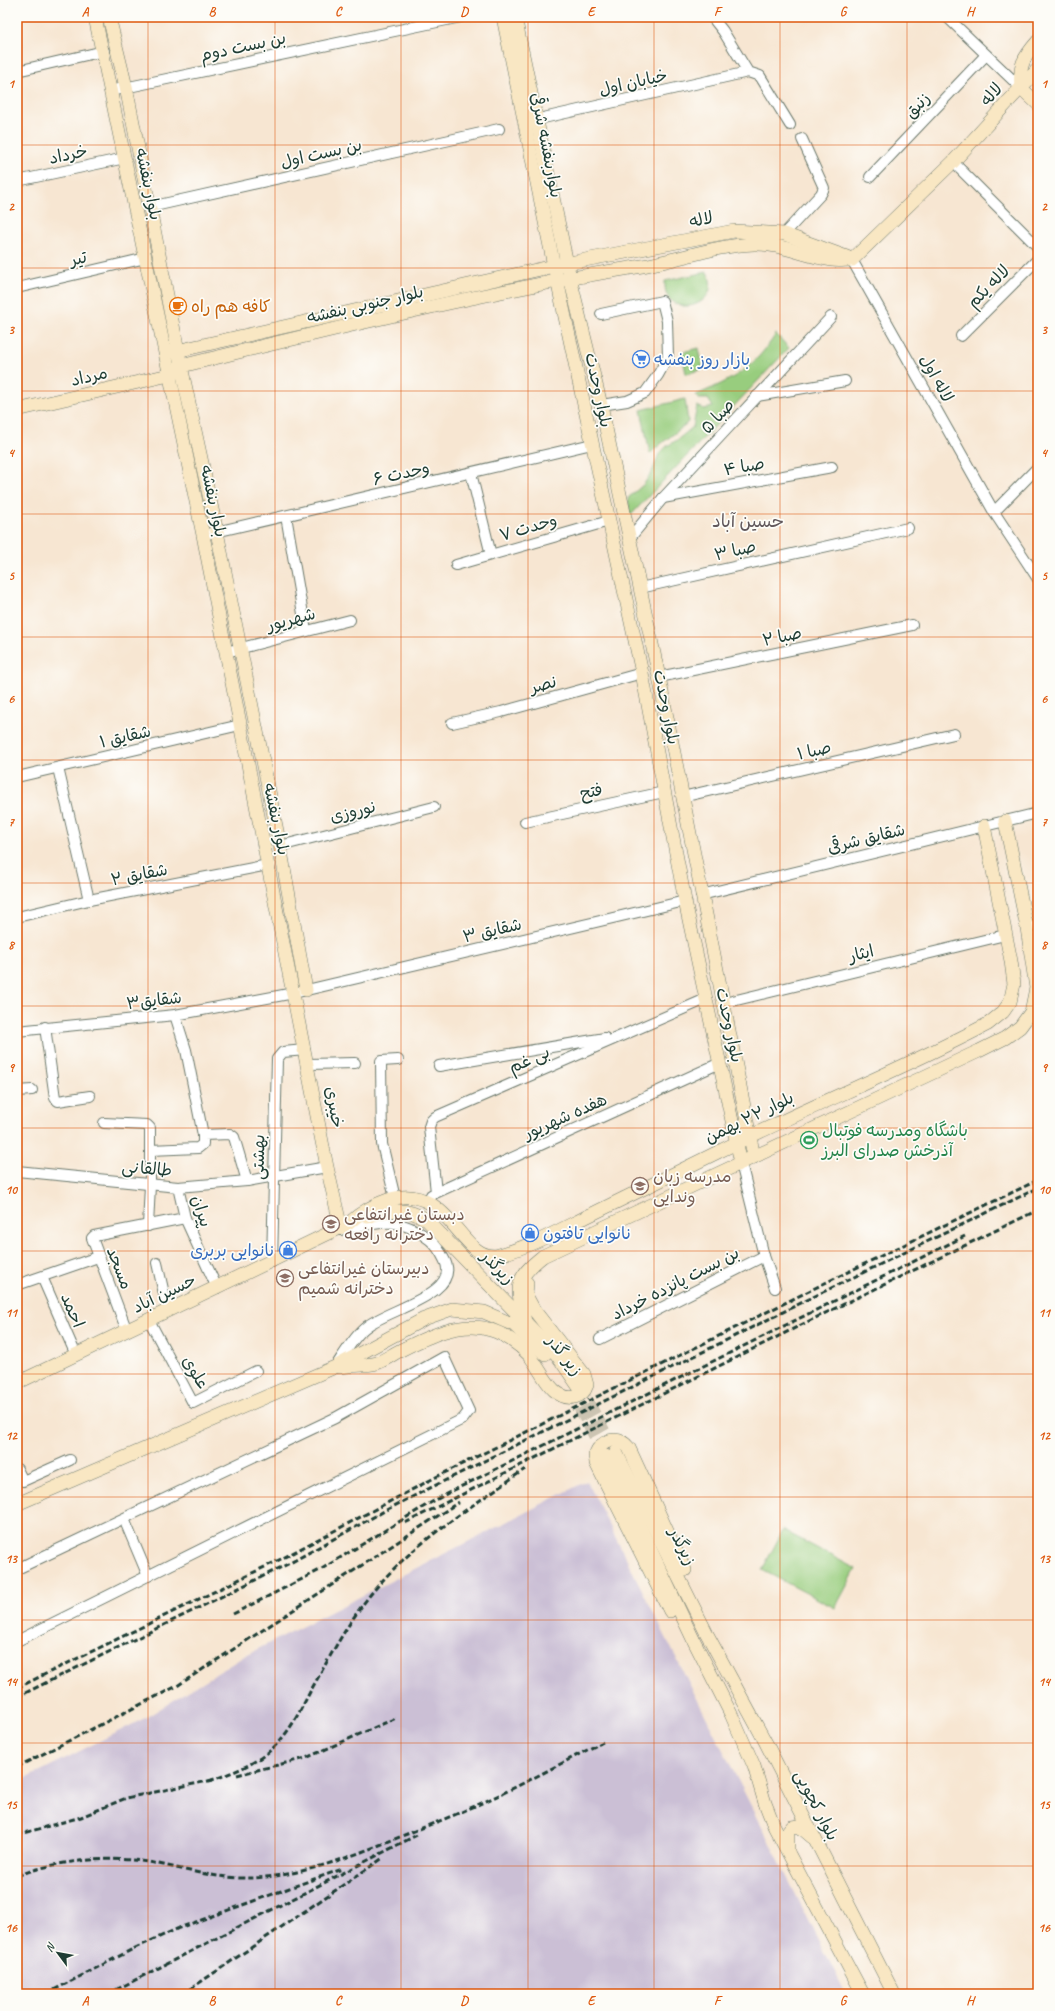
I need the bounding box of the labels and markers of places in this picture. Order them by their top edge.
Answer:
cafe icon: کافه هم راه [168,296,188,316]
place label: کافه هم راه [191,296,271,319]
supermarket icon: بازار روز بنفشه [631,349,651,369]
place label: بازار روز بنفشه [654,349,750,370]
place label: باشگاه ومدرسه فوتبال آذرخش صدرای البرز [820,1120,968,1161]
sports icon: باشگاه ومدرسه فوتبال آذرخش صدرای البرز [799,1130,819,1150]
place label: مدرسه زبان وندایی [653,1166,731,1207]
school or university icon: مدرسه زبان وندایی [630,1176,650,1196]
place label: دبستان غیرانتفاعی دخترانه رافعه [344,1204,465,1245]
school or university icon: دبستان غیرانتفاعی دخترانه رافعه [321,1214,341,1234]
shop icon: نانوایی تافتون [520,1223,540,1243]
place label: نانوایی تافتون [543,1223,632,1244]
place label: نانوایی بربری [190,1240,275,1261]
shop icon: نانوایی بربری [278,1240,298,1260]
place label: دبیرستان غیرانتفاعی دخترانه شمیم [298,1258,430,1301]
school or university icon: دبیرستان غیرانتفاعی دخترانه شمیم [275,1268,295,1288]

